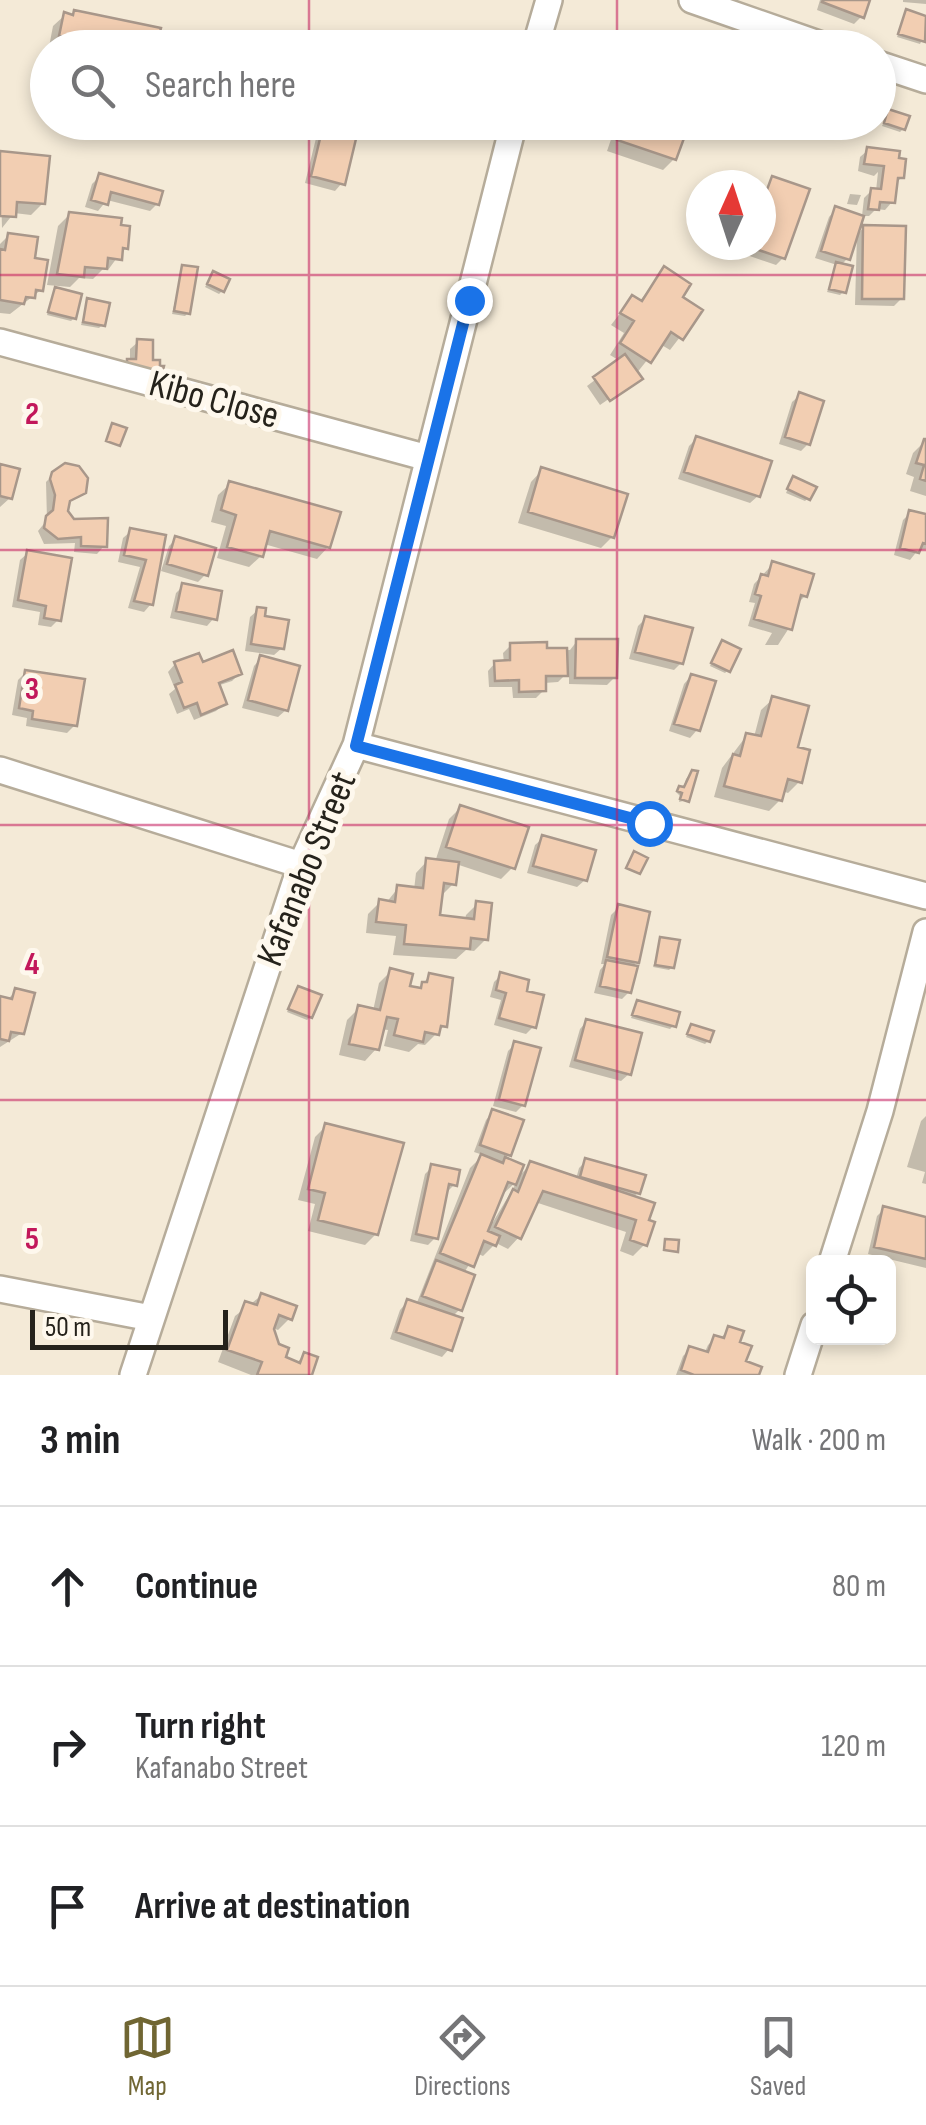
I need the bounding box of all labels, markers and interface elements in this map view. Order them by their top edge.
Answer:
search box [30,30,896,140]
icon: search [65,58,120,113]
text: Search here [145,63,296,108]
north arrow [686,170,776,260]
route end [447,278,493,324]
street label: Kibo Close [144,361,284,439]
text: 2 [25,395,39,434]
text: 3 [25,670,39,709]
street label: Kafanabo Street [248,765,366,973]
route start [627,801,673,847]
text: 4 [25,945,40,984]
text: 5 [25,1220,39,1259]
map controls [806,1255,896,1345]
button: locate [806,1255,896,1345]
scale bar [30,1305,228,1350]
text: 50 m [45,1311,91,1344]
text: 3 min [40,1415,120,1466]
text: Walk · 200 m [752,1421,886,1460]
icon: ahead [40,1559,95,1614]
text: Continue [135,1564,258,1609]
text: 80 m [832,1567,886,1606]
text: Turn right [135,1704,266,1749]
icon: right [40,1719,95,1774]
text: 120 m [821,1727,886,1766]
text: Kafanabo Street [135,1749,308,1788]
icon: arrive [40,1879,95,1934]
text: Arrive at destination [135,1884,410,1929]
tab: Map [120,2010,175,2103]
tab: Directions [414,2010,511,2103]
tab: Saved [750,2010,806,2103]

